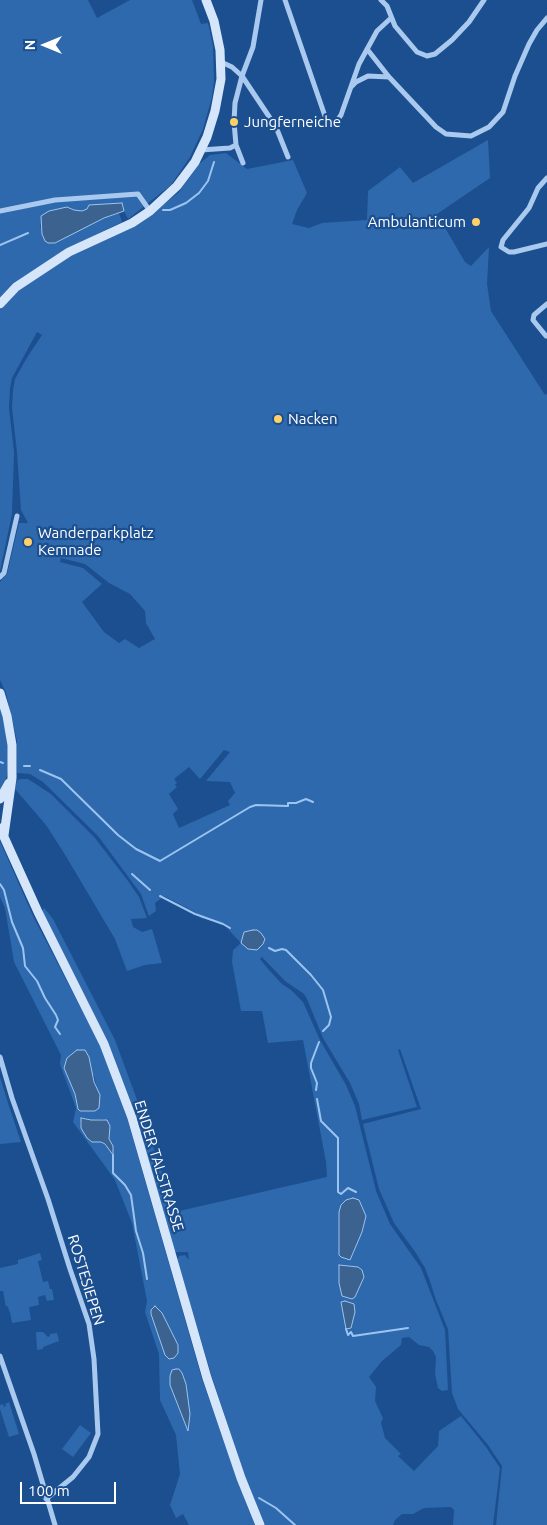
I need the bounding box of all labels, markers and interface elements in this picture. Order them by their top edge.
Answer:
north arrow [20,20,70,70]
text: N [22,40,38,50]
place label: Jungferneiche [244,113,341,131]
marker: Jungferneiche [228,116,240,128]
place label: Ambulanticum [368,213,466,231]
marker: Ambulanticum [470,216,482,228]
place label: Nacken [288,410,338,428]
marker: Nacken [272,413,284,425]
place label: Wanderparkplatz Kemnade [38,524,154,559]
marker: Wanderparkplatz Kemnade [22,536,34,548]
street label: ENDER TALSTRASSE [130,1098,188,1234]
street label: ROSTESIEPEN [64,1233,108,1327]
scale bar [22,1472,119,1504]
text: 100 m [28,1482,70,1499]

